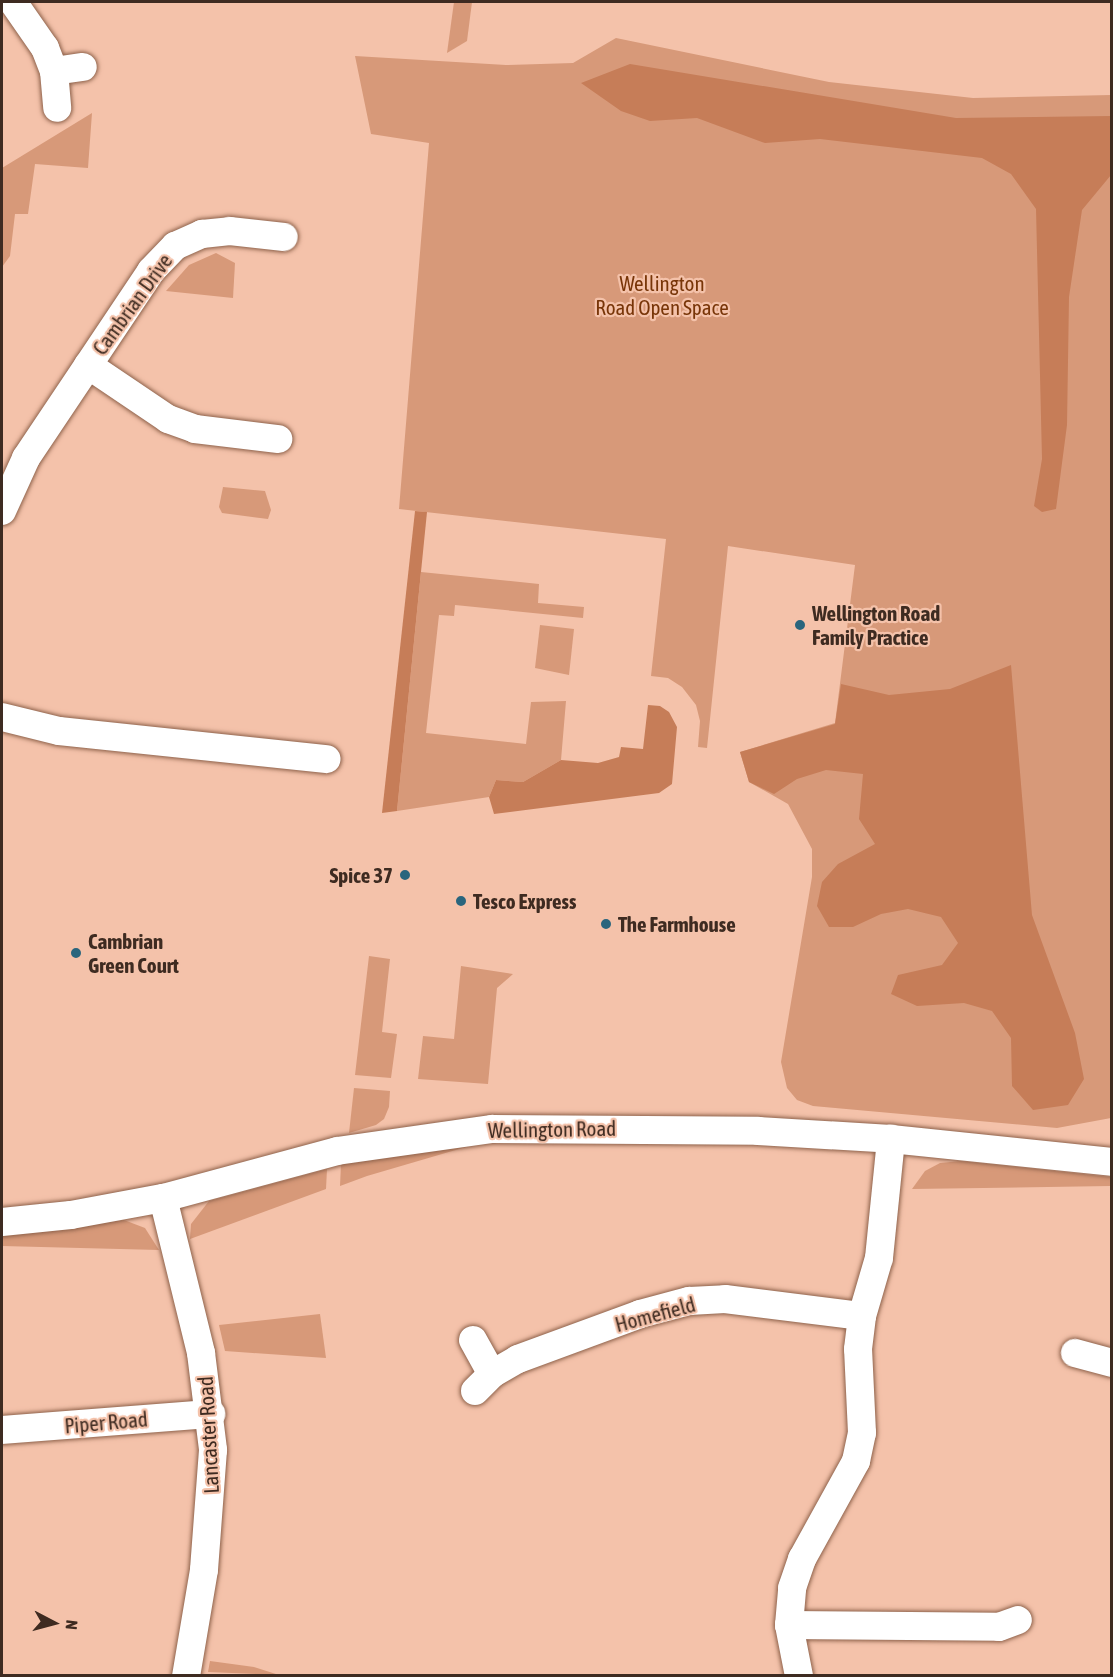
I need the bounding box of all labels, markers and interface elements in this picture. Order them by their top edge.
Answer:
street label: Cambrian Drive [87,248,177,360]
park label: Wellington Road Open Space [595,270,729,320]
place label: Wellington Road Family Practice [812,600,940,650]
marker: Wellington Road Family Practice [793,618,807,632]
place label: Spice 37 [329,862,393,888]
marker: Spice 37 [398,868,412,882]
place label: Tesco Express [473,888,576,914]
marker: Tesco Express [454,894,468,908]
place label: The Farmhouse [618,911,736,937]
marker: The Farmhouse [599,917,613,931]
place label: Cambrian Green Court [88,928,179,978]
marker: Cambrian Green Court [69,946,83,960]
street label: Wellington Road [488,1115,616,1143]
street label: Homefield [612,1291,698,1337]
street label: Lancaster Road [192,1376,224,1494]
street label: Piper Road [63,1406,149,1438]
north arrow [24,1593,84,1653]
text: N [62,1619,81,1631]

